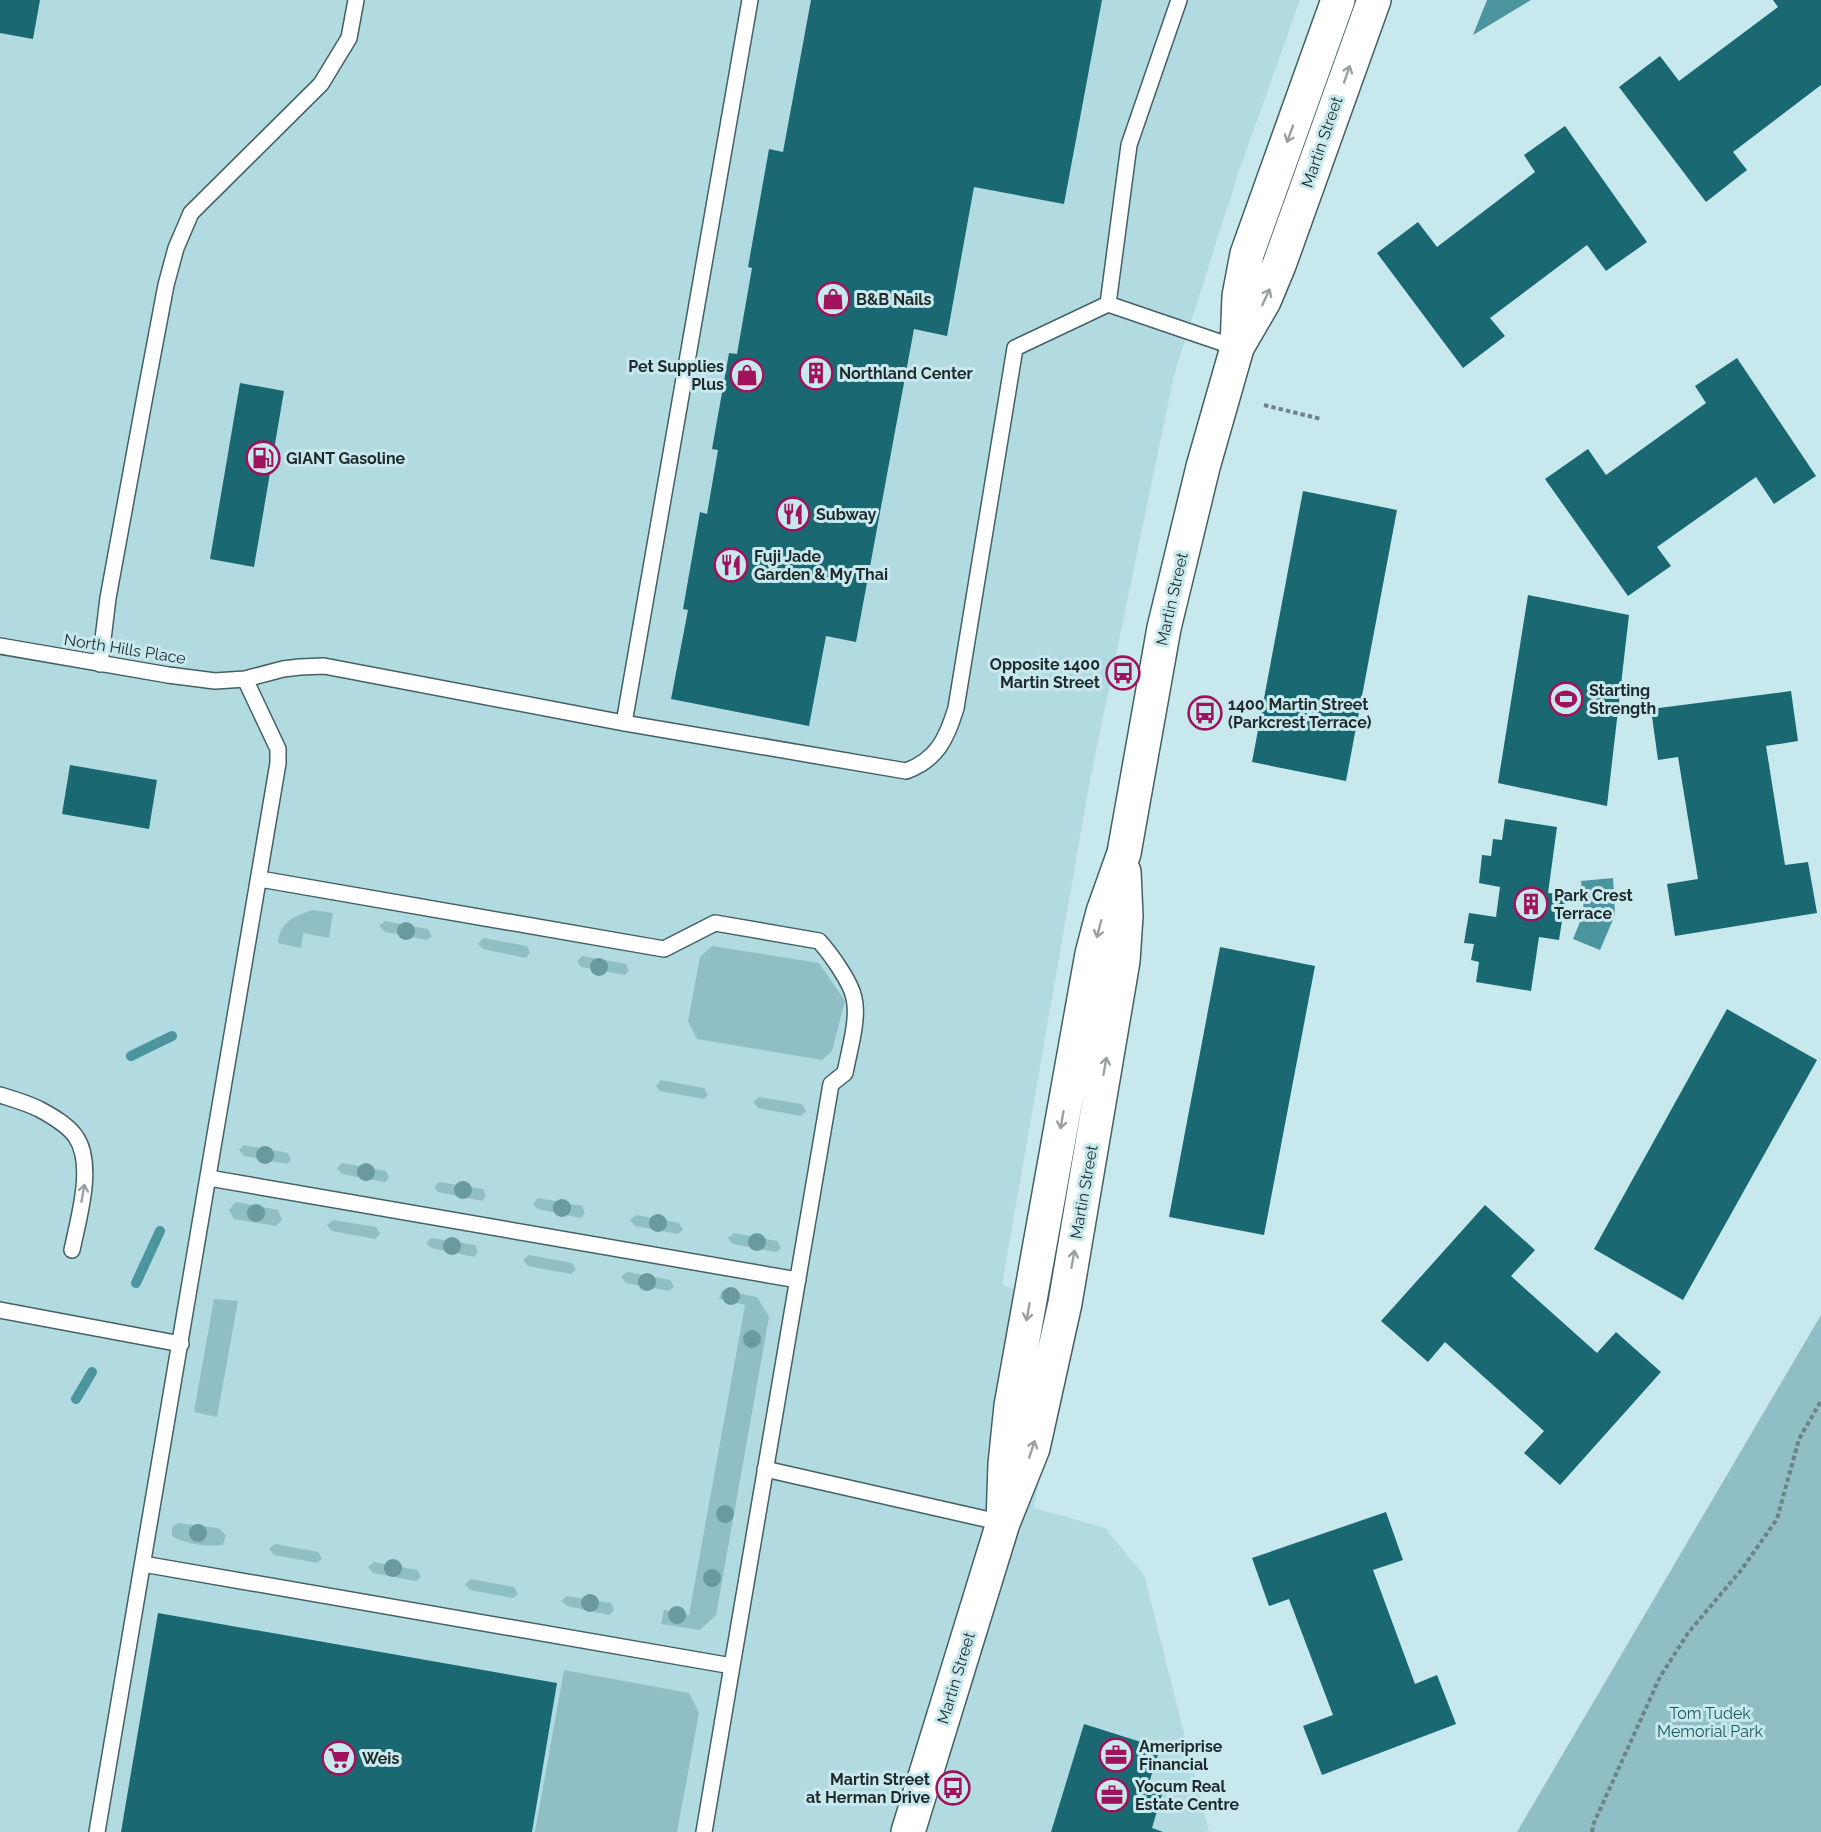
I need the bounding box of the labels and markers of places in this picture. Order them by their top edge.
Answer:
shop icon: B&B Nails [815,281,851,317]
place label: B&B Nails [856,290,931,309]
building icon: Northland Center [798,355,834,391]
place label: Pet Supplies Plus [628,357,724,394]
shop icon: Pet Supplies Plus [729,357,765,393]
place label: Northland Center [839,364,973,383]
fuel station icon: GIANT Gasoline [245,440,281,476]
place label: GIANT Gasoline [286,449,406,468]
restaurant icon: Subway [775,496,811,532]
place label: Subway [816,505,877,524]
restaurant icon: Fuji Jade Garden & My Thai [713,547,749,583]
place label: Fuji Jade Garden & My Thai [754,547,888,584]
place label: Opposite 1400 Martin Street [990,655,1100,692]
bus stop icon: Opposite 1400 Martin Street [1105,655,1141,691]
sports icon: Starting Strength [1548,681,1584,717]
place label: Starting Strength [1589,681,1656,718]
bus stop icon: 1400 Martin Street (Parkcrest Terrace) [1187,695,1223,731]
place label: 1400 Martin Street (Parkcrest Terrace) [1228,695,1371,732]
building icon: Park Crest Terrace [1513,886,1549,922]
place label: Park Crest Terrace [1554,886,1633,923]
office icon: Ameriprise Financial [1098,1737,1134,1773]
place label: Ameriprise Financial [1139,1737,1223,1774]
supermarket icon: Weis [321,1740,357,1776]
place label: Weis [362,1749,399,1768]
place label: Martin Street at Herman Drive [806,1770,930,1807]
bus stop icon: Martin Street at Herman Drive [935,1770,971,1806]
office icon: Yocum Real Estate Centre [1094,1777,1130,1813]
place label: Yocum Real Estate Centre [1135,1777,1240,1814]

